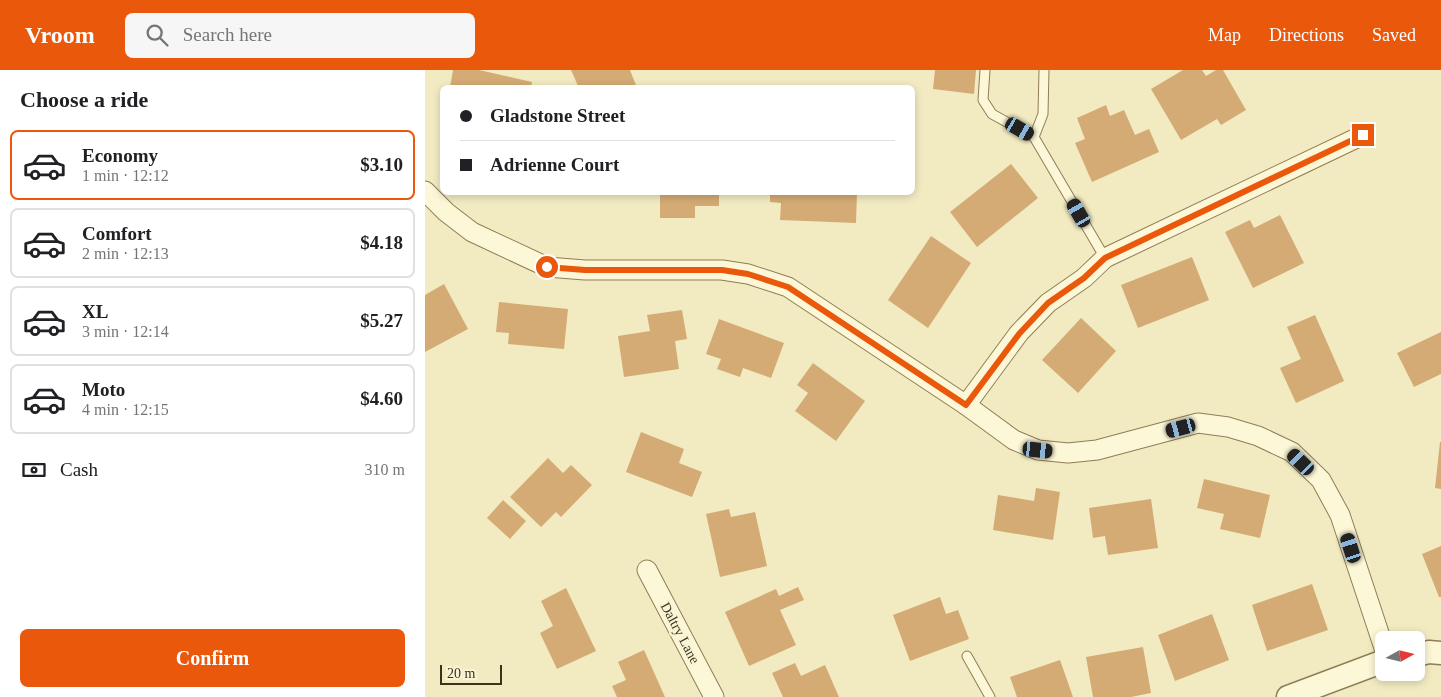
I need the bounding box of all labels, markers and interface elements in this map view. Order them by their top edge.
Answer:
search box [125,13,475,58]
icon: search [143,21,171,49]
text: Vroom [25,22,95,48]
text: Search here [183,24,272,45]
text: Map [1208,25,1241,45]
text: Directions [1269,25,1344,45]
text: Saved [1372,25,1416,45]
text: Choose a ride [20,87,148,112]
text: Gladstone Street [490,105,625,126]
car [1003,115,1036,143]
route end [1352,124,1374,146]
icon: car [22,143,67,188]
text: Economy [82,145,158,166]
text: $3.10 [360,154,403,175]
text: Adrienne Court [490,154,619,175]
text: 1 min · 12:12 [82,167,169,184]
car [1065,196,1092,230]
icon: car [22,221,67,266]
text: Comfort [82,223,152,244]
text: $4.18 [360,232,403,253]
text: 2 min · 12:13 [82,245,169,262]
route start [536,256,558,278]
icon: car [22,299,67,344]
text: XL [82,301,108,322]
text: $5.27 [360,310,403,331]
text: 3 min · 12:14 [82,323,169,340]
icon: car [22,377,67,422]
text: Moto [82,379,125,400]
text: $4.60 [360,388,403,409]
text: 4 min · 12:15 [82,401,169,418]
car [1164,417,1197,439]
car [1022,441,1053,459]
car [1285,446,1317,478]
icon: cash [20,456,48,484]
text: Cash [60,459,98,480]
text: 310 m [365,461,405,478]
car [1339,531,1362,565]
street label: Daltry Lane [658,600,702,666]
button: Confirm [20,629,405,687]
north arrow [1375,631,1425,681]
map controls [1375,631,1425,681]
scale bar [440,662,503,685]
text: 20 m [447,666,475,681]

